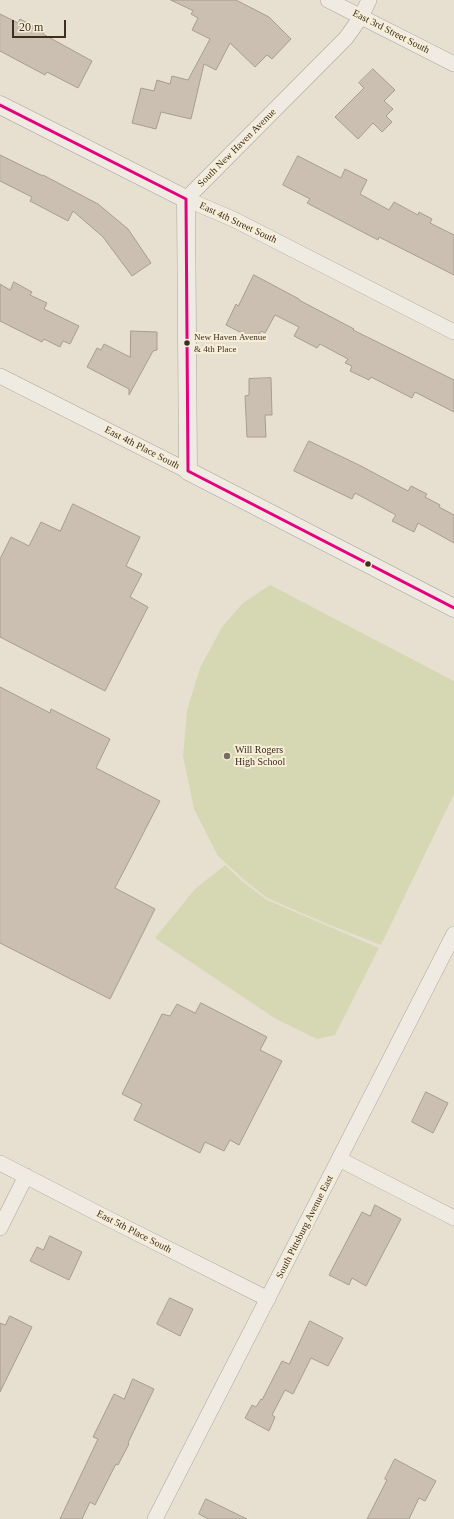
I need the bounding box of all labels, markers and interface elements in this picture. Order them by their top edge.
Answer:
street label: East 3rd Street South [351,7,431,57]
scale bar [14,12,68,38]
text: 20 m [19,20,43,34]
street label: South New Haven Avenue [195,106,279,190]
street label: East 4th Street South [197,200,279,246]
place label: New Haven Avenue & 4th Place [194,333,266,354]
marker: New Haven Avenue & 4th Place [182,338,192,348]
street label: East 4th Place South [103,424,181,472]
unlabelled marker [363,559,373,569]
place label: Will Rogers High School [235,744,285,768]
marker: Will Rogers High School [222,751,232,761]
street label: South Pittsburg Avenue East [274,1173,336,1281]
street label: East 5th Place South [95,1208,173,1256]

